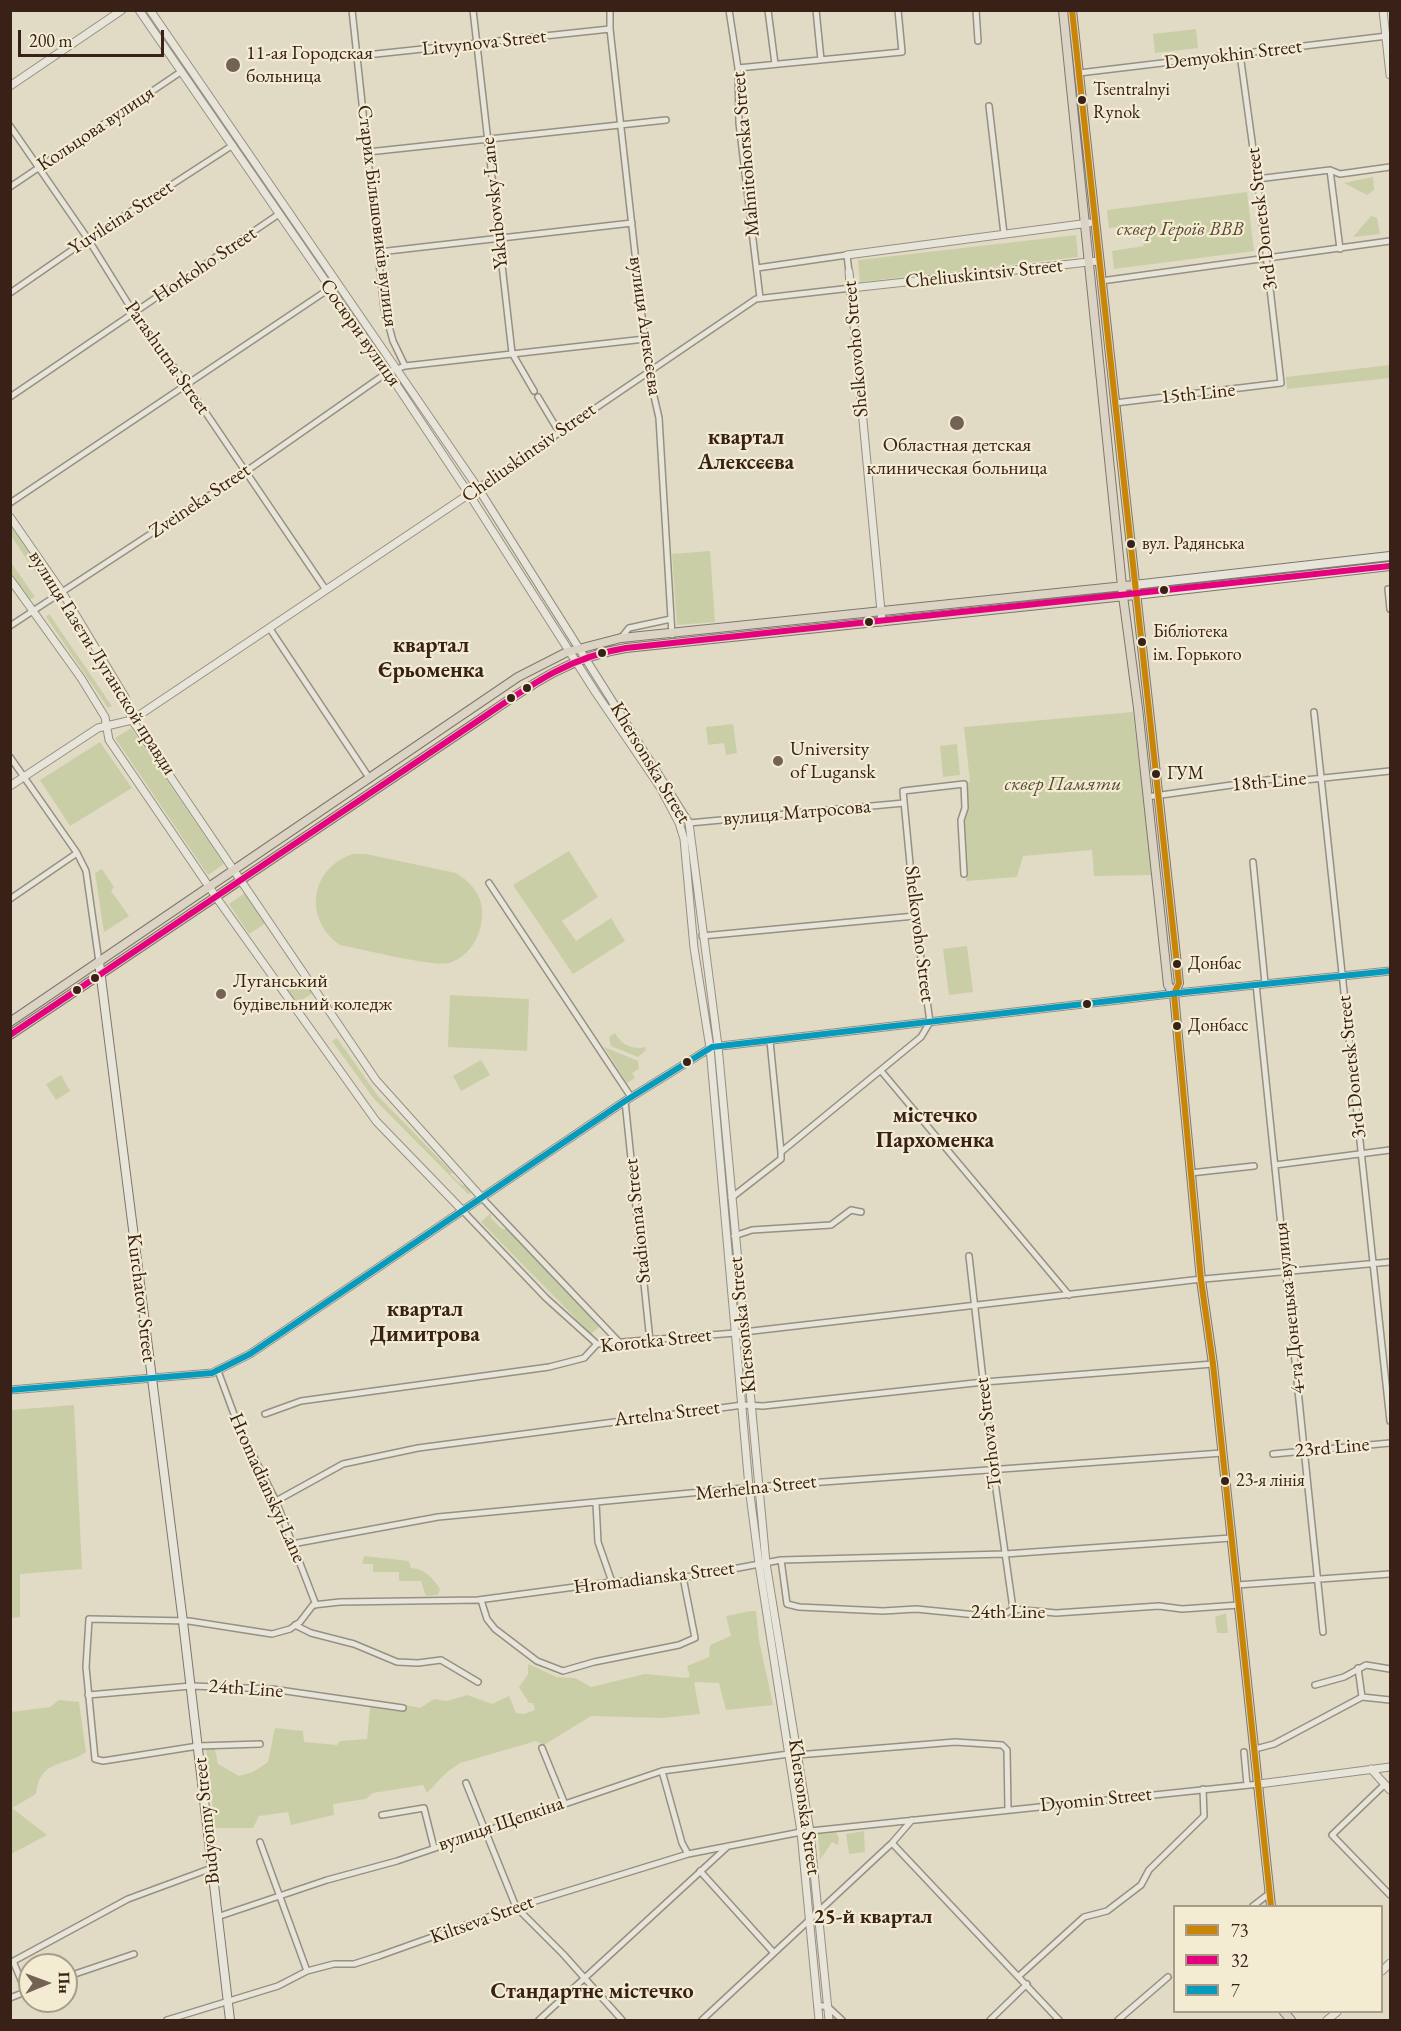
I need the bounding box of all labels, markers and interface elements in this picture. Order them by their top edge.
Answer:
scale bar [21,18,166,56]
street label: Litvynova Street [421,25,547,61]
text: 200 m [29,29,73,52]
street label: Demyokhin Street [1163,35,1303,75]
place label: 11-ая Городская больница [246,42,373,89]
marker: 11-ая Городская больница [224,56,242,74]
street label: Mahnitohorska Street [727,70,765,238]
place label: Tsentralnyi Rynok [1093,79,1170,122]
street label: Кольцова вулиця [33,81,159,177]
marker: Tsentralnyi Rynok [1076,94,1088,106]
street label: Старих Більшовиків вулиця [351,104,403,328]
street label: Yakubovsky Lane [476,136,514,270]
street label: 3rd Donetsk Street [1241,146,1283,292]
street label: Yuvileina Street [64,175,178,261]
park label: сквер Героїв ВВВ [1117,218,1243,242]
street label: Horkoho Street [149,222,261,308]
street label: Cheliuskintsiv Street [904,254,1064,294]
street label: вулиця Алексєєва [623,255,667,397]
street label: Сосюри вулиця [314,275,406,391]
street label: Shelkovoho Street [838,280,874,418]
street label: Parashutna Street [119,297,215,419]
street label: 15th Line [1160,378,1236,410]
street label: Cheliuskintsiv Street [457,398,601,508]
marker: Областная детская клиническая больница [948,414,966,432]
district label: квартал Алексєєва [698,425,794,476]
place label: Областная детская клиническая больница [867,434,1047,481]
street label: Zveineka Street [145,458,255,544]
place label: вул. Радянська [1142,533,1245,555]
marker: вул. Радянська [1125,538,1137,550]
street label: вулиця Газєти Луганской правди [23,546,181,780]
unlabelled marker [1158,584,1170,596]
unlabelled marker [863,616,875,628]
place label: Бібліотека ім. Горького [1153,621,1242,664]
district label: квартал Єрьоменка [378,633,484,684]
marker: Бібліотека ім. Горького [1136,636,1148,648]
unlabelled marker [596,647,608,659]
unlabelled marker [521,682,533,694]
unlabelled marker [505,692,517,704]
street label: Khersonska Street [604,698,696,828]
place label: University of Lugansk [790,738,876,785]
marker: University of Lugansk [771,754,785,768]
place label: ГУМ [1167,763,1204,785]
street label: 18th Line [1231,767,1307,797]
marker: ГУМ [1150,768,1162,780]
park label: сквер Памяти [1005,773,1121,797]
street label: вулиця Матросова [722,795,872,831]
street label: Shelkovoho Street [899,864,939,1004]
place label: Донбас [1188,953,1242,975]
marker: Донбас [1171,958,1183,970]
place label: Луганський будівельний коледж [233,970,393,1017]
unlabelled marker [89,972,101,984]
unlabelled marker [71,984,83,996]
marker: Луганський будівельний коледж [214,987,228,1001]
street label: 3rd Donetsk Street [1333,994,1371,1140]
unlabelled marker [1081,998,1093,1010]
place label: Донбасс [1188,1015,1249,1037]
marker: Донбасс [1171,1020,1183,1032]
unlabelled marker [681,1056,693,1068]
district label: містечко Пархоменка [876,1103,994,1154]
street label: Stadionna Street [620,1157,656,1285]
street label: 4-та Донецька вулиця [1269,1221,1311,1395]
street label: Kurchatov Street [121,1232,161,1364]
street label: Khersonska Street [724,1256,762,1394]
district label: квартал Димитрова [370,1297,480,1348]
street label: Korotka Street [599,1323,713,1359]
street label: Torhova Street [970,1376,1008,1490]
street label: Artelna Street [613,1396,721,1432]
street label: Hromadianskyi Lane [223,1409,311,1567]
street label: 23rd Line [1294,1433,1370,1463]
street label: Merhelna Street [694,1470,818,1506]
place label: 23-я лінія [1236,1470,1305,1492]
marker: 23-я лінія [1219,1475,1231,1487]
street label: Hromadianska Street [572,1556,736,1600]
street label: 24th Line [971,1601,1045,1625]
street label: 24th Line [208,1674,284,1704]
street label: Khersonska Street [783,1737,825,1877]
street label: Budyonny Street [188,1756,226,1886]
street label: Dyomin Street [1039,1782,1153,1818]
street label: вулиця Щепкіна [435,1791,567,1857]
street label: Kiltseva Street [427,1890,537,1950]
district label: 25-й квартал [814,1904,932,1930]
legend [1173,1905,1383,2013]
text: 73 [1231,1919,1248,1942]
text: 32 [1231,1949,1248,1972]
north arrow [18,1953,78,2013]
text: Пн [54,1972,75,1994]
district label: Стандартне містечко [491,1979,693,2005]
text: 7 [1231,1979,1240,2002]

